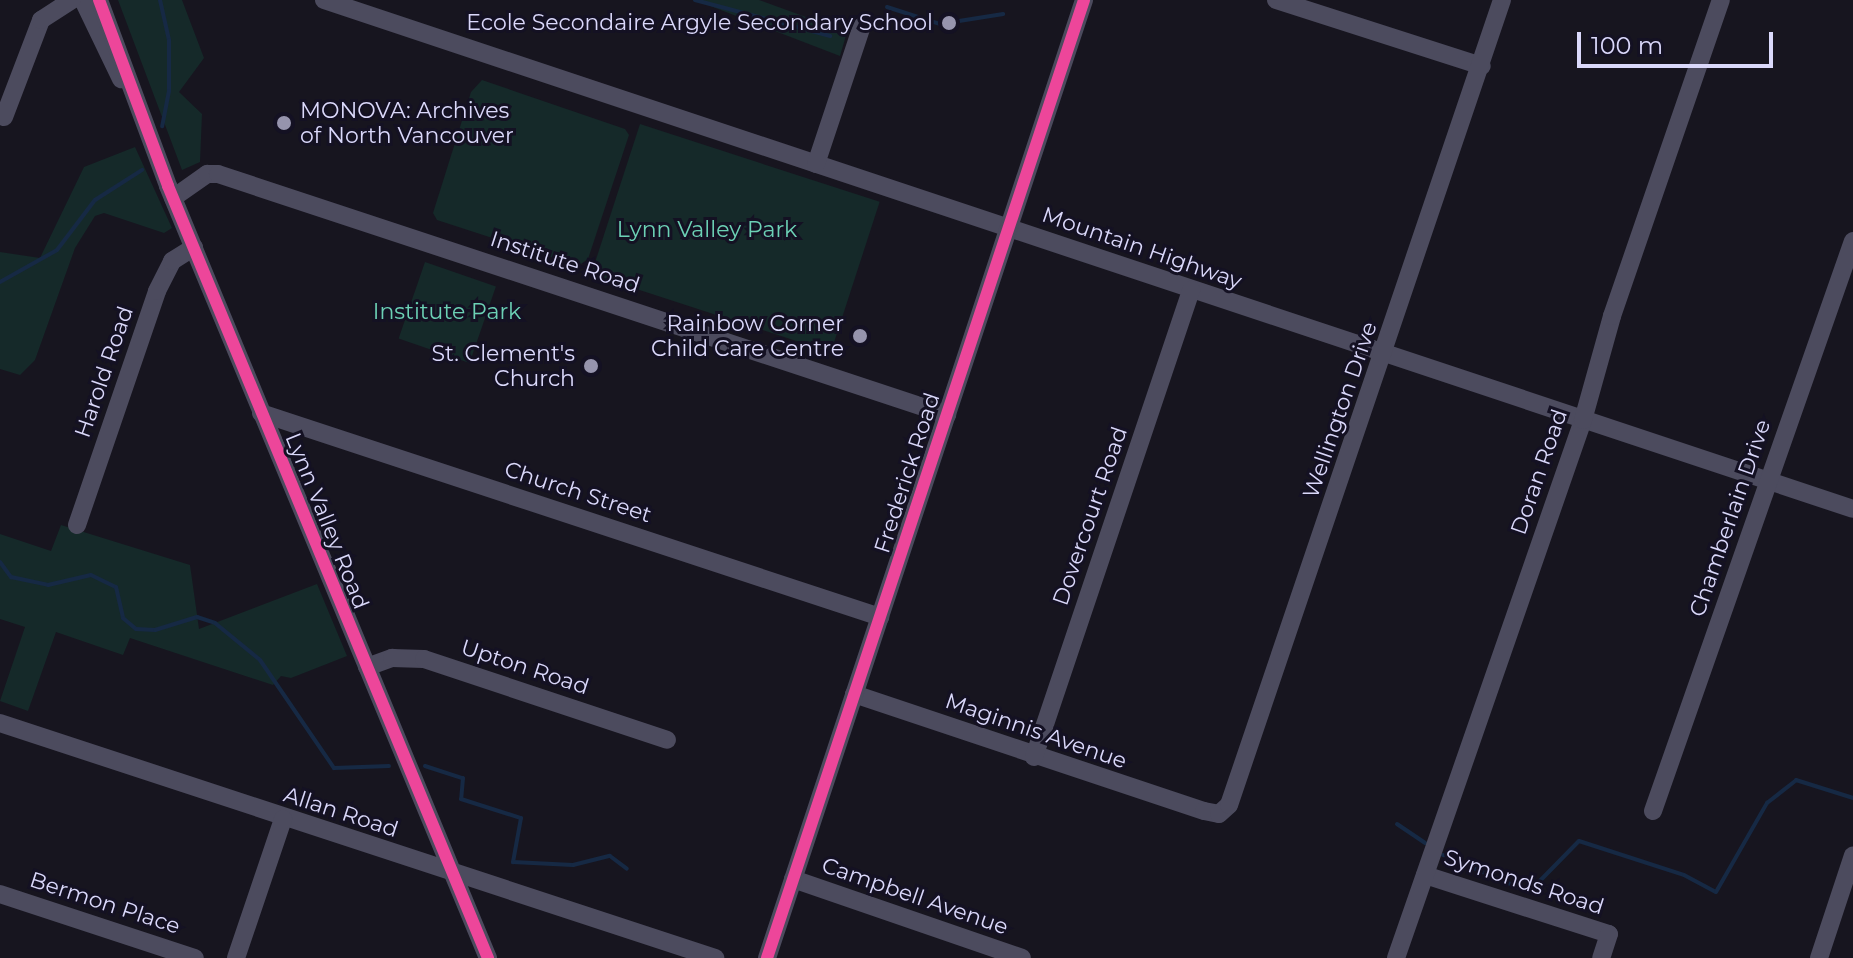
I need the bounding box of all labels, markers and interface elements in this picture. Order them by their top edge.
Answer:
place label: Ecole Secondaire Argyle Secondary School [466,10,933,36]
marker: Ecole Secondaire Argyle Secondary School [940,14,958,32]
scale bar [1581,16,1777,66]
text: 100 m [1591,31,1663,60]
place label: MONOVA: Archives of North Vancouver [300,97,514,148]
marker: MONOVA: Archives of North Vancouver [275,114,293,132]
street label: Mountain Highway [1039,201,1245,295]
park label: Lynn Valley Park [617,217,797,243]
street label: Institute Road [487,225,643,299]
park label: Institute Park [373,299,521,325]
street label: Harold Road [69,303,139,441]
place label: Rainbow Corner Child Care Centre [651,310,844,362]
street label: Wellington Drive [1297,318,1383,502]
marker: Rainbow Corner Child Care Centre [851,327,869,345]
place label: St. Clement's Church [431,340,575,392]
marker: St. Clement's Church [582,357,600,375]
street label: Frederick Road [869,390,945,556]
street label: Doran Road [1505,406,1573,538]
street label: Chamberlain Drive [1684,416,1776,620]
street label: Dovercourt Road [1047,423,1133,609]
street label: Lynn Valley Road [280,429,374,613]
street label: Church Street [501,456,655,528]
street label: Upton Road [458,634,592,700]
street label: Maginnis Avenue [942,688,1130,774]
street label: Allan Road [280,781,402,843]
street label: Symonds Road [1441,844,1607,920]
street label: Campbell Avenue [818,852,1012,940]
street label: Bermon Place [27,866,183,940]

